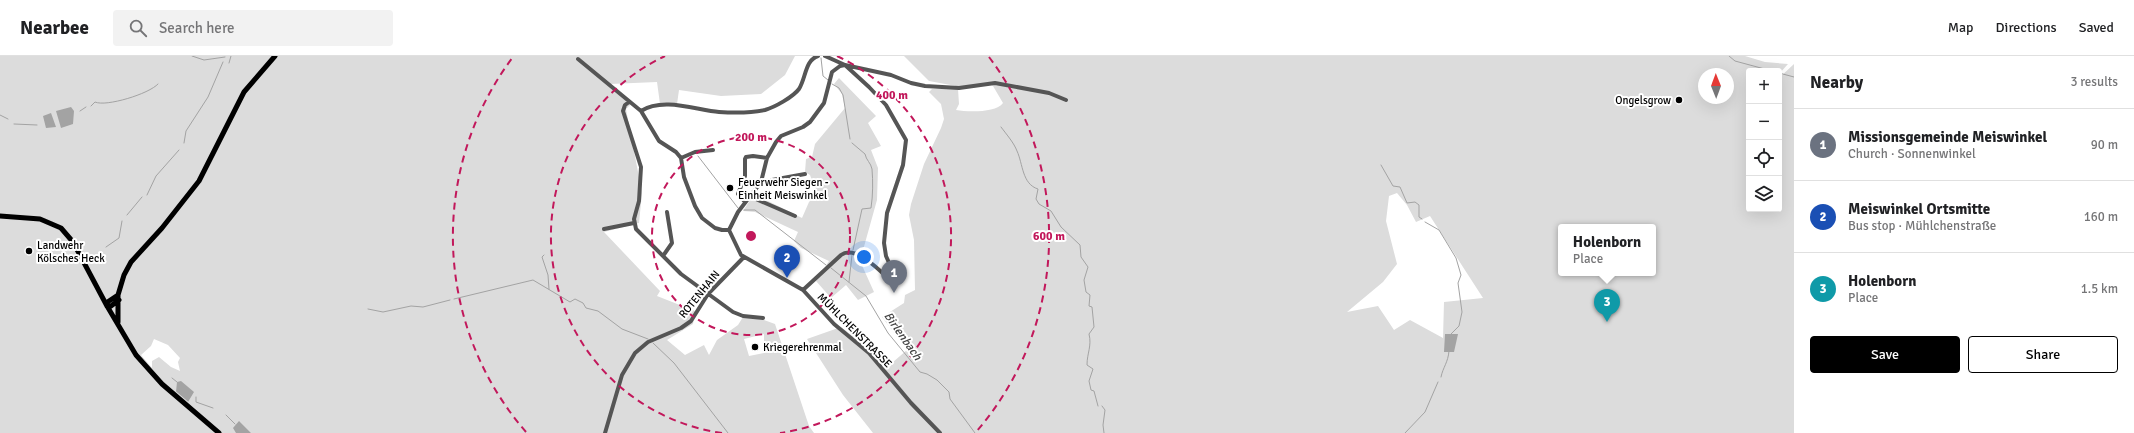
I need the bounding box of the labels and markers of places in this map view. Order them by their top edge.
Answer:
place label: Ongelsgrow [1615,94,1671,107]
marker: Ongelsgrow [1674,95,1684,105]
place label: Feuerwehr Siegen - Einheit Meiswinkel [738,176,829,202]
marker: Feuerwehr Siegen - Einheit Meiswinkel [725,183,735,193]
centre of rings [744,229,758,243]
place label: Landwehr Kölsches Heck [37,239,105,265]
pin: 2 [774,245,800,278]
marker: Landwehr Kölsches Heck [24,246,34,256]
pin: 1 [881,260,907,293]
pin: 3 [1594,289,1620,322]
place label: Kriegerehrenmal [763,341,842,354]
marker: Kriegerehrenmal [750,342,760,352]

